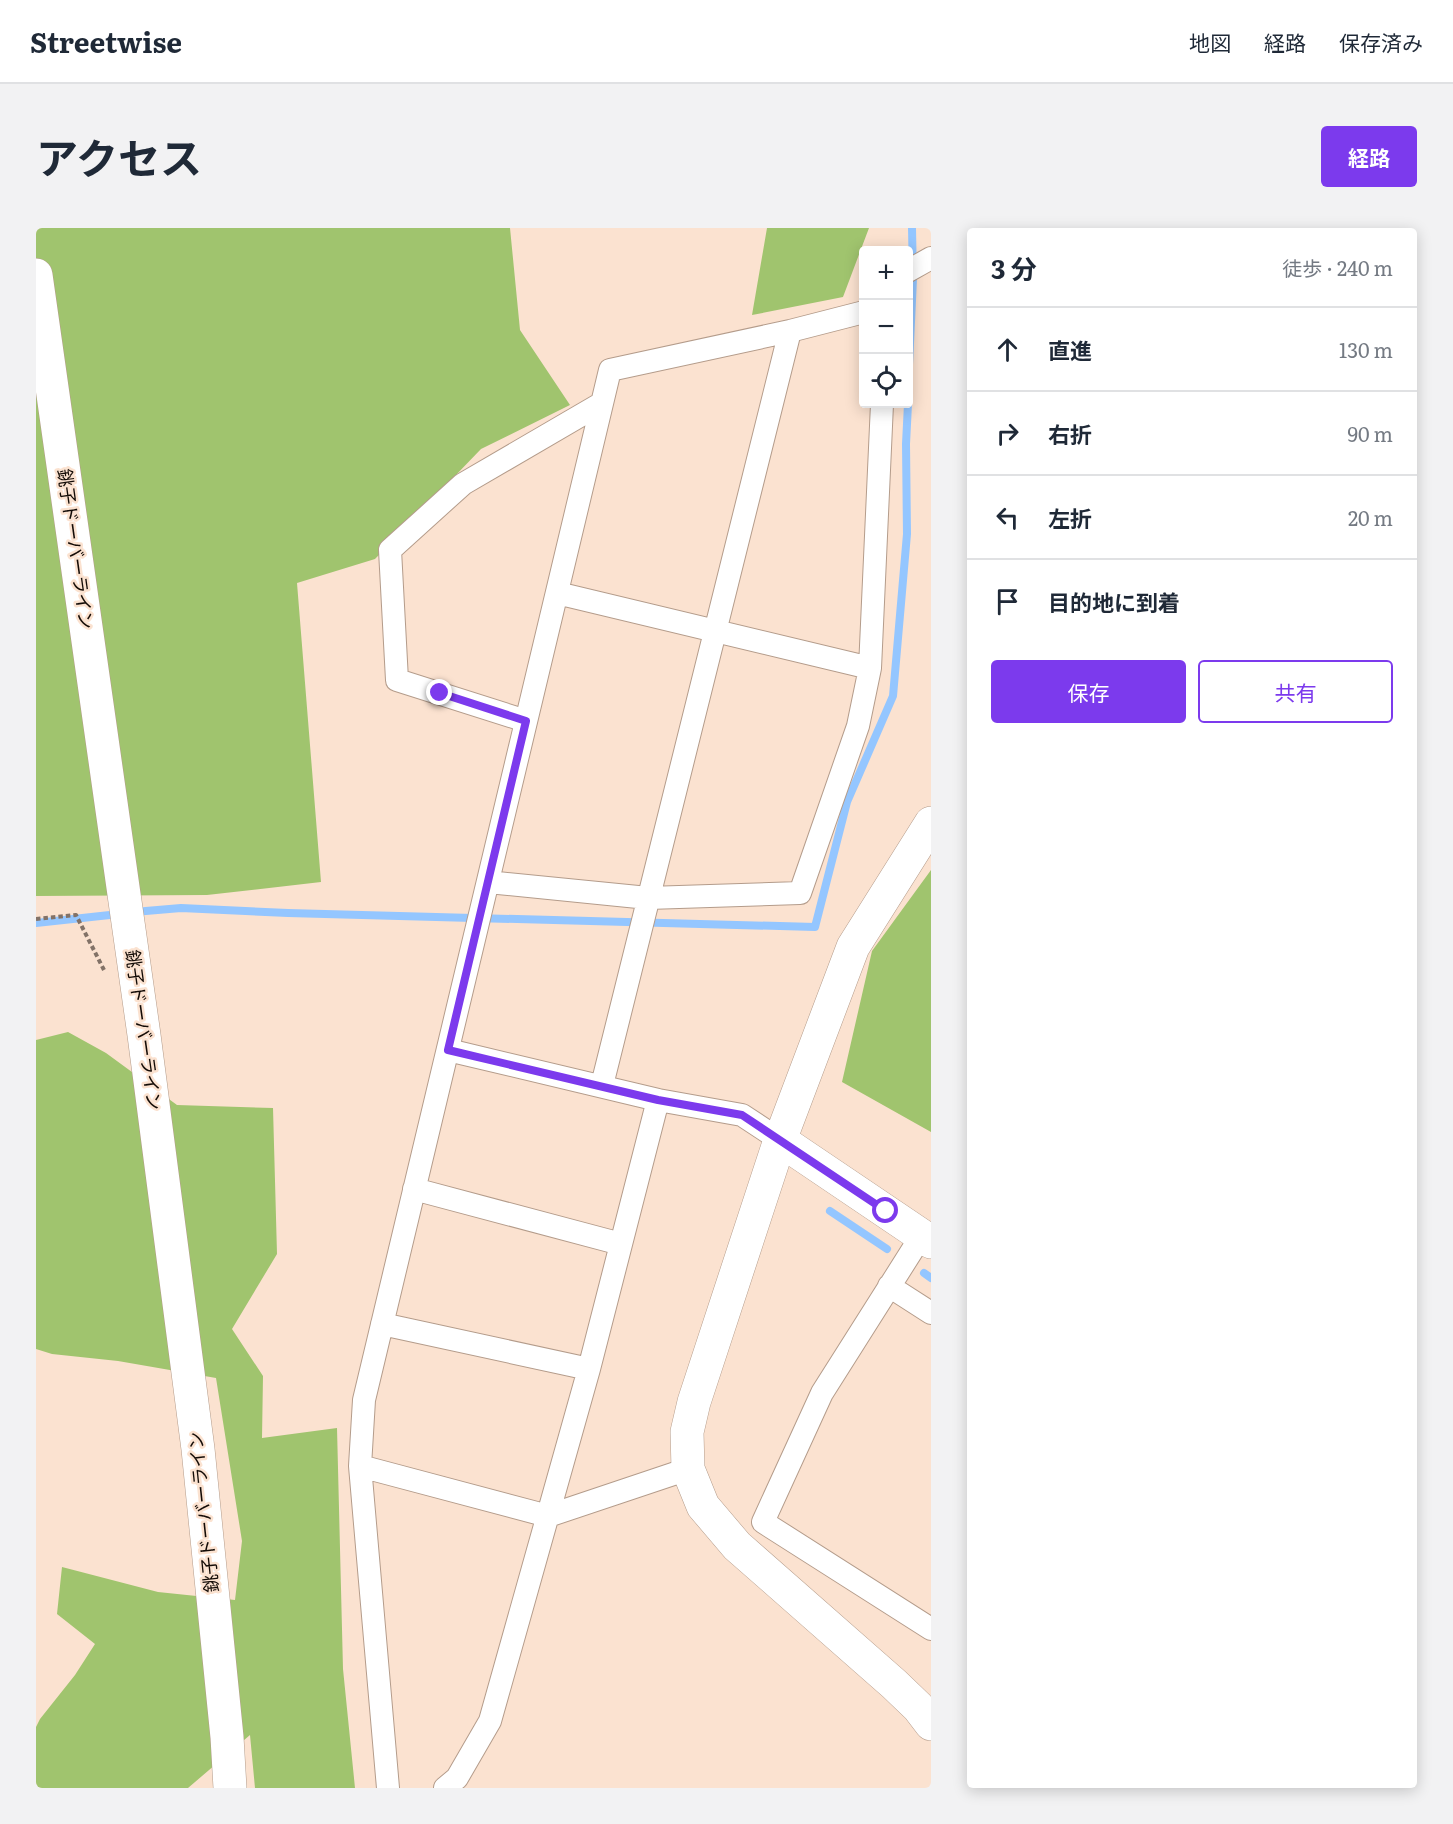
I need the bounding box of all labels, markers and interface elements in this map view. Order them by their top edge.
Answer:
text: Streetwise [30,20,182,62]
text: 地図 [1189,26,1231,57]
text: 経路 [1264,26,1306,57]
text: 保存済み [1339,26,1423,57]
text: アクセス [36,125,202,187]
button: 経路 [1321,126,1417,187]
map controls [859,246,913,408]
button: + [859,246,913,300]
text: 3 分 [991,248,1037,287]
text: 徒歩 · 240 m [1282,252,1393,282]
button: − [859,300,913,354]
icon: ahead [991,333,1024,366]
text: 直進 [1048,333,1092,366]
text: 130 m [1339,334,1393,364]
button: locate [859,354,913,408]
icon: right [991,417,1024,450]
text: 右折 [1048,417,1092,450]
text: 90 m [1348,418,1393,448]
street label: 銚子ドーバーライン [52,467,101,631]
icon: left [991,501,1024,534]
text: 左折 [1048,501,1092,534]
text: 20 m [1348,502,1393,532]
icon: arrive [991,585,1024,618]
text: 目的地に到着 [1048,585,1180,618]
button: 保存 [991,660,1186,723]
button: 共有 [1198,660,1393,723]
route end [426,679,452,705]
street label: 銚子ドーバーライン [120,948,169,1112]
route start [872,1197,898,1223]
street label: 銚子ドーバーライン [181,1430,224,1594]

